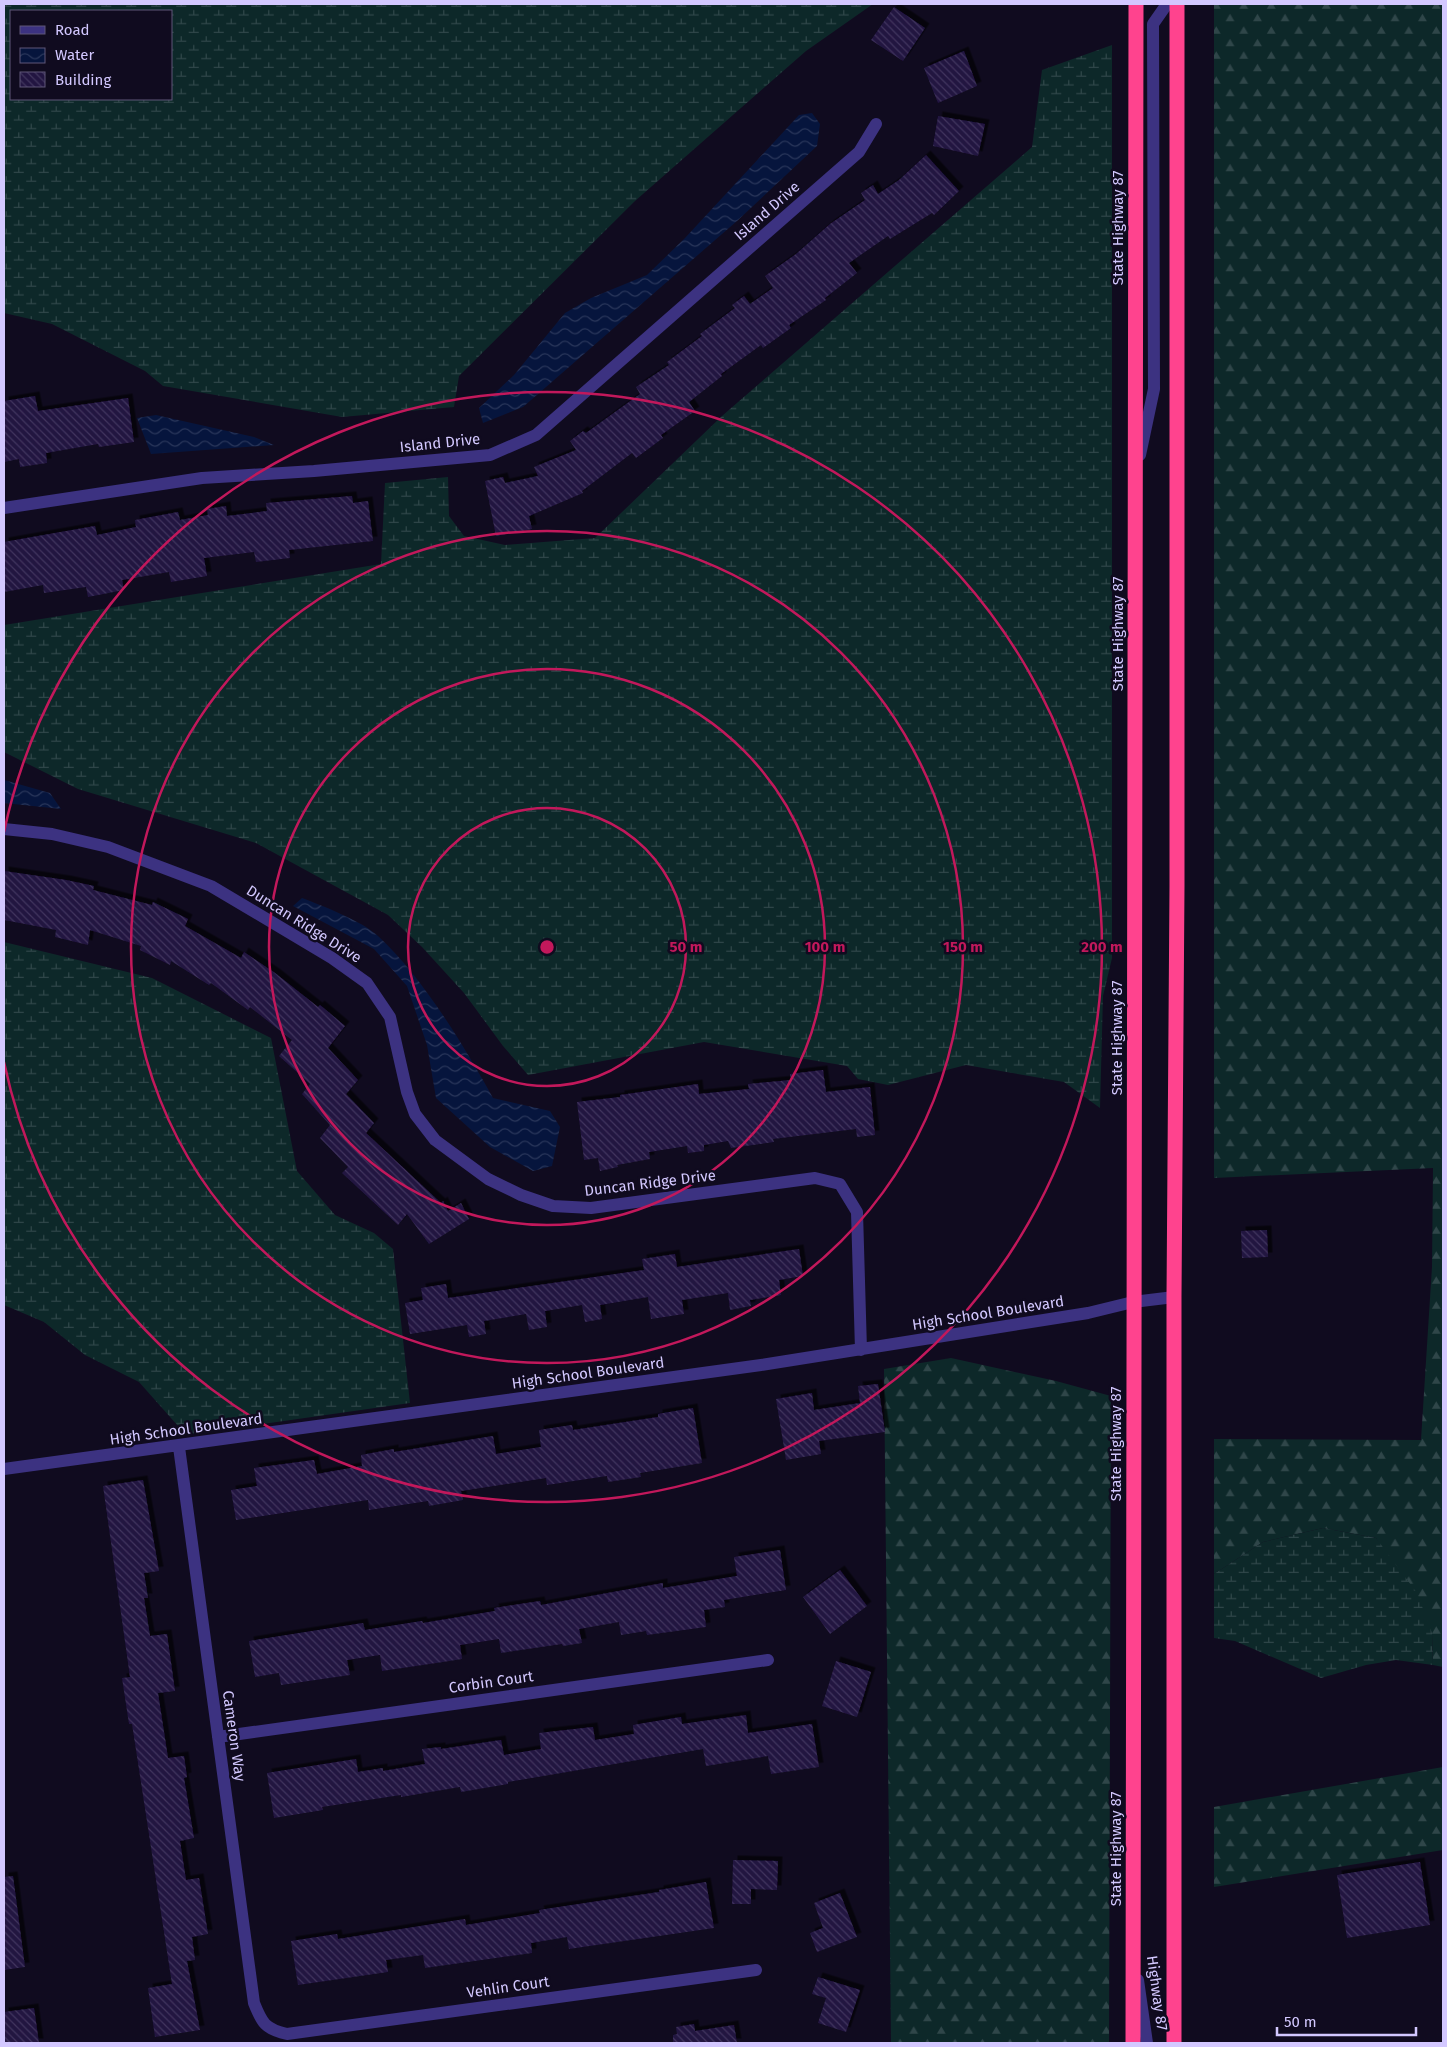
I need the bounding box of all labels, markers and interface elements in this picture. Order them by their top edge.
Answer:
legend [10,10,172,100]
text: Road [55,21,90,39]
text: Water [55,46,94,64]
text: Building [55,71,111,89]
street label: State Highway 87 [1109,170,1127,285]
street label: Island Drive [731,178,803,244]
street label: Island Drive [399,430,481,456]
street label: State Highway 87 [1109,576,1127,691]
street label: Duncan Ridge Drive [243,881,365,967]
centre of rings [538,938,556,956]
text: 50 m [669,938,703,956]
text: 100 m [805,938,845,956]
text: 150 m [943,938,983,956]
text: 200 m [1081,938,1123,956]
street label: State Highway 87 [1108,980,1126,1095]
street label: Duncan Ridge Drive [583,1166,717,1200]
street label: High School Boulevard [911,1292,1065,1334]
street label: High School Boulevard [511,1353,665,1393]
street label: State Highway 87 [1107,1386,1125,1501]
street label: High School Boulevard [109,1409,263,1449]
street label: Corbin Court [447,1667,535,1697]
street label: Cameron Way [219,1689,249,1783]
street label: State Highway 87 [1107,1791,1125,1906]
street label: Highway 87 [1143,1954,1171,2032]
street label: Vehlin Court [466,1972,551,2002]
scale bar [1277,2004,1416,2036]
text: 50 m [1284,2013,1317,2031]

